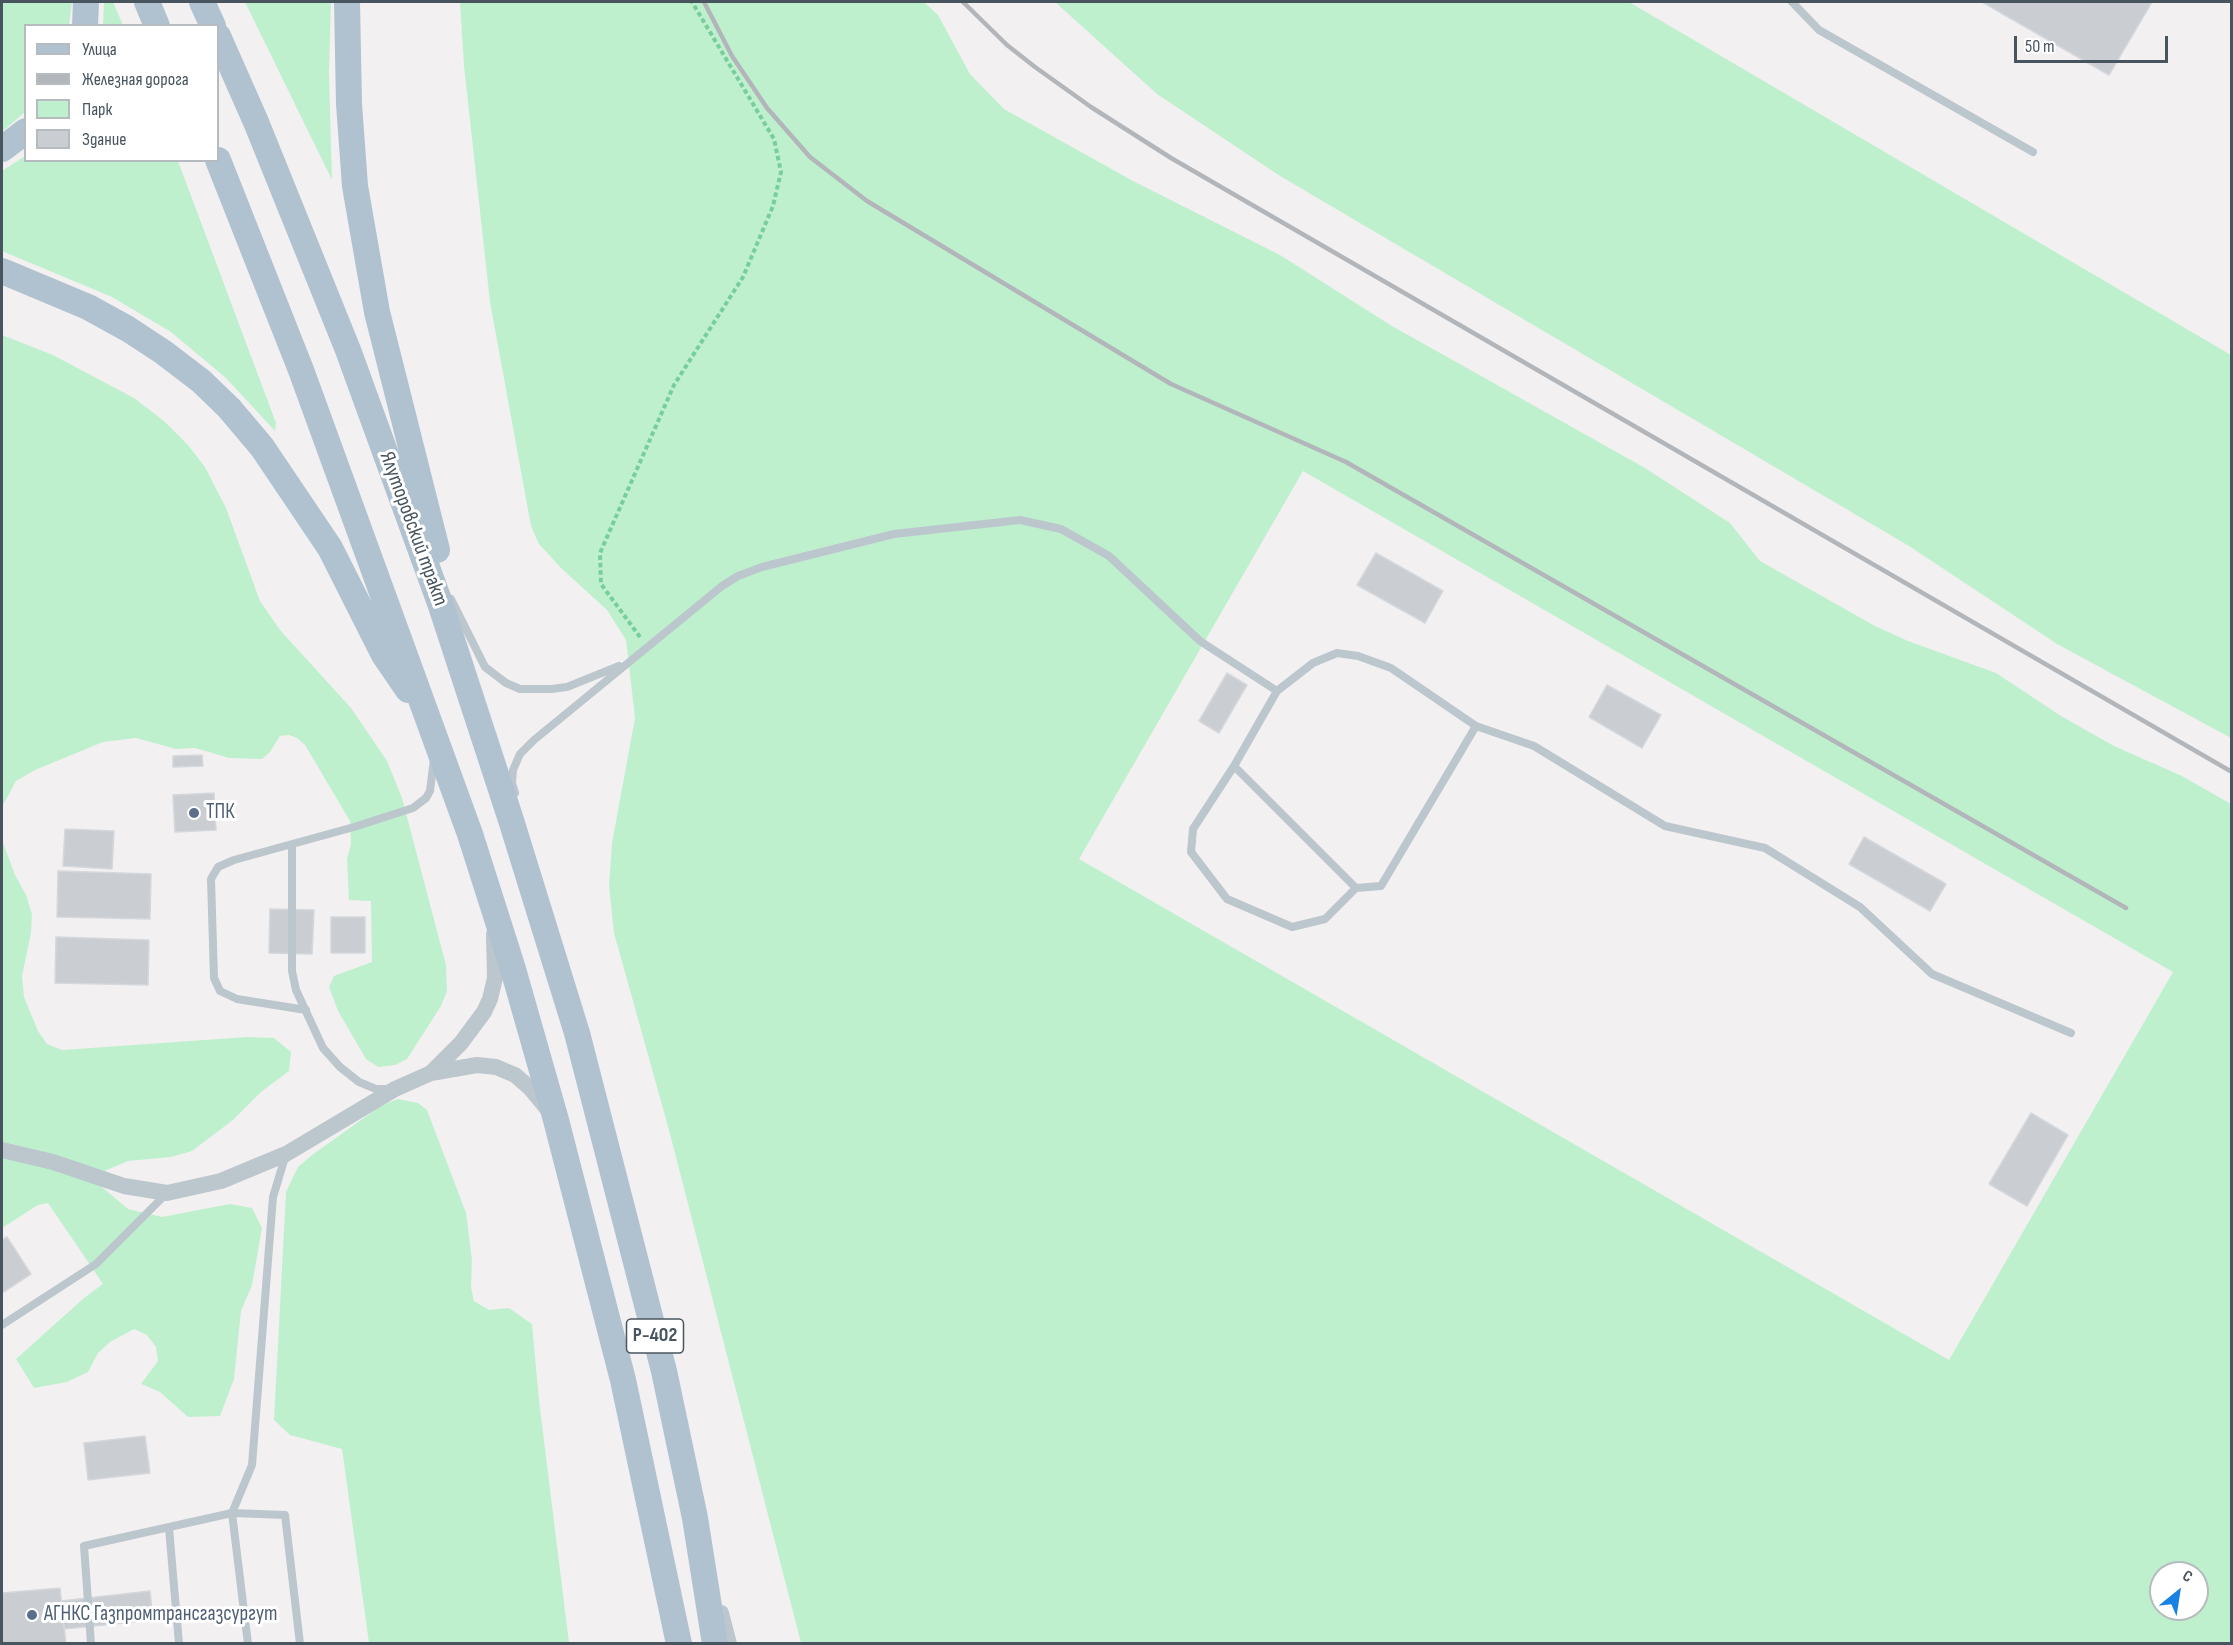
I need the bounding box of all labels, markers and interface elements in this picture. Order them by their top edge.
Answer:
legend [24,24,219,162]
scale bar [2017,24,2172,62]
text: 50 m [2025,36,2055,57]
text: Улица [82,39,117,60]
text: Железная дорога [82,69,189,90]
text: Парк [82,99,112,120]
text: Здание [82,129,127,150]
street label: Ялуторовский тракт [373,449,453,609]
place label: ТПК [206,800,235,826]
marker: ТПК [187,806,201,820]
road number: Р-402 [626,1319,684,1353]
north arrow [2149,1561,2209,1621]
text: С [2179,1566,2196,1587]
place label: АГНКС Газпромтрансгазсургут [44,1602,277,1628]
marker: АГНКС Газпромтрансгазсургут [25,1608,39,1622]

